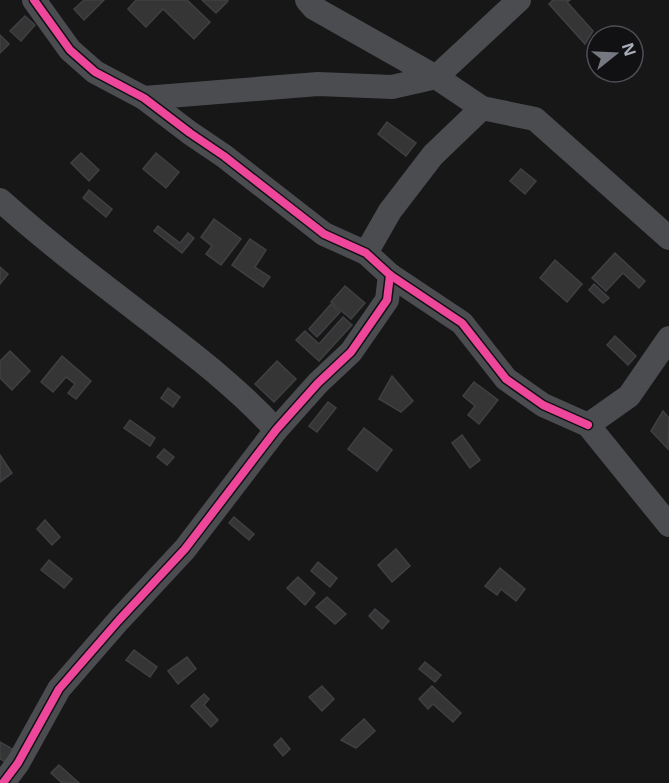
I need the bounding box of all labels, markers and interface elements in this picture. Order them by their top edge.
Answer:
north arrow [585,24,645,84]
text: N [617,40,642,59]

